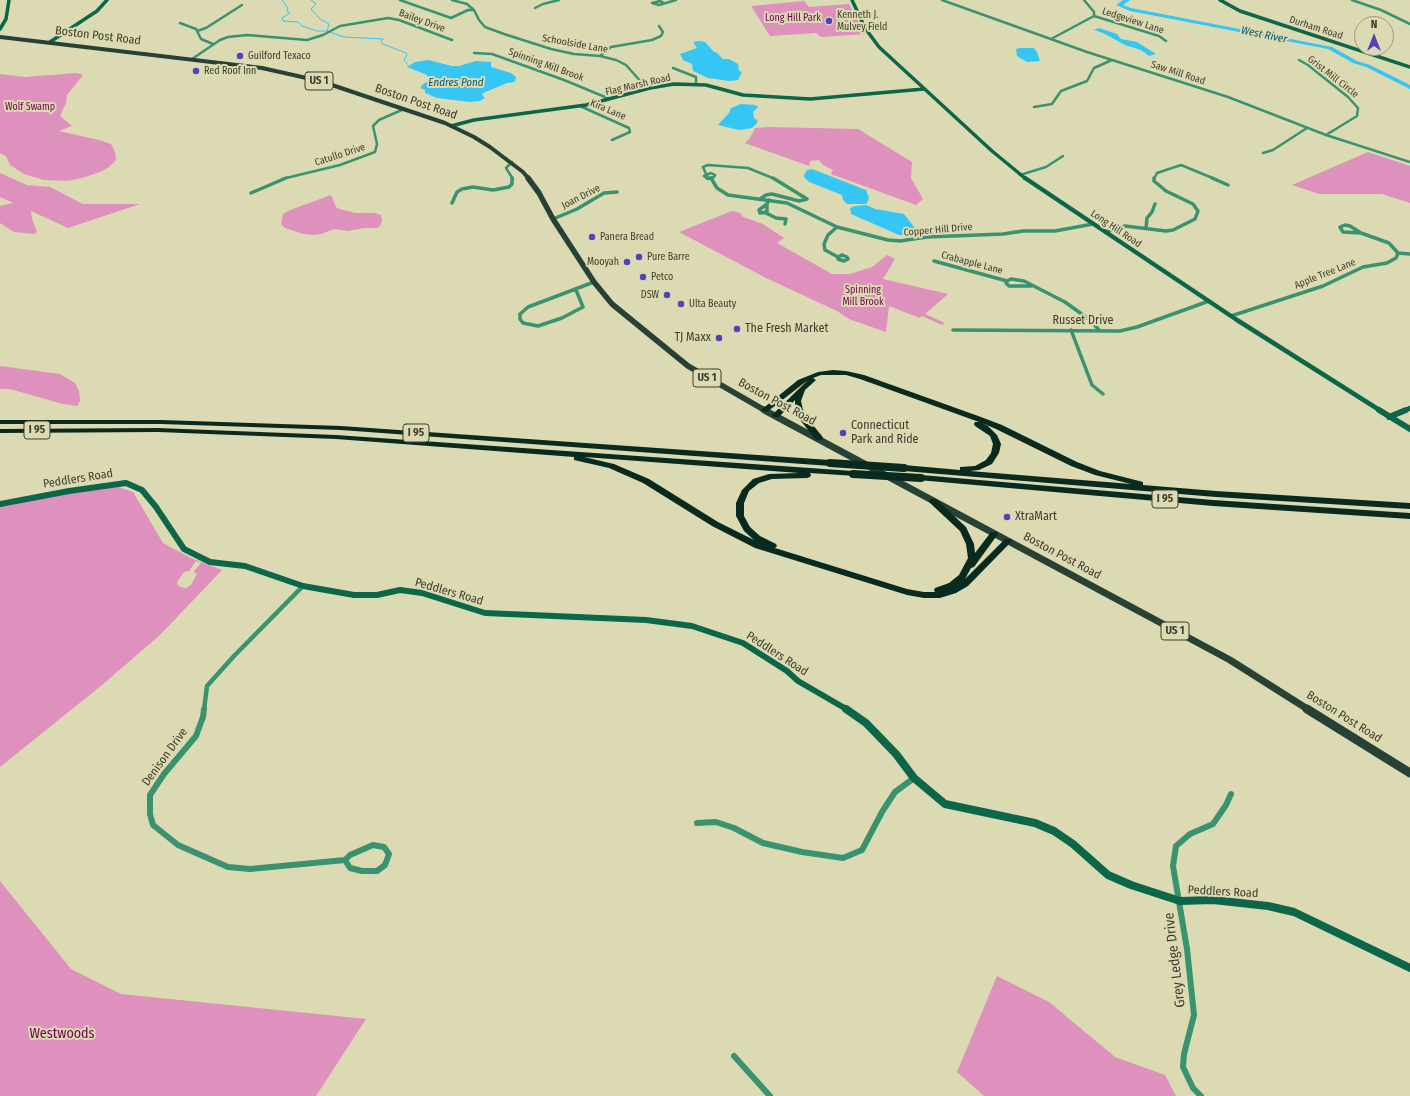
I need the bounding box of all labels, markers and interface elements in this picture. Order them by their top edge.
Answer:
street label: Ledgeview Lane [1101,5,1165,37]
street label: Bailey Drive [397,7,447,35]
place label: Kenneth J. Mulvey Field [837,9,887,32]
park label: Long Hill Park [765,12,821,24]
street label: Durham Road [1288,14,1344,42]
marker: Kenneth J. Mulvey Field [824,16,834,26]
north arrow [1354,16,1394,56]
text: N [1371,18,1377,31]
street label: Boston Post Road [54,24,142,48]
water label: West River [1240,24,1288,46]
street label: Schoolside Lane [541,32,609,56]
street label: Spinning Mill Brook [507,46,585,84]
place label: Guilford Texaco [248,50,311,62]
marker: Guilford Texaco [235,51,245,61]
street label: Grist Mill Circle [1305,53,1361,101]
street label: Saw Mill Road [1149,59,1207,87]
place label: Red Roof Inn [204,65,256,77]
marker: Red Roof Inn [191,66,201,76]
road number: US 1 [305,72,333,90]
street label: Flag Marsh Road [604,72,672,98]
water label: Endres Pond [428,76,484,90]
street label: Boston Post Road [373,81,459,123]
street label: Kira Lane [588,97,628,123]
park label: Wolf Swamp [5,101,55,113]
street label: Catullo Drive [313,141,367,169]
street label: Joan Drive [560,182,602,212]
street label: Long Hill Road [1088,208,1144,250]
street label: Copper Hill Drive [903,221,973,239]
place label: Panera Bread [600,231,654,243]
marker: Panera Bread [587,232,597,242]
street label: Crabapple Lane [940,249,1004,277]
place label: Pure Barre [647,251,690,263]
marker: Pure Barre [634,252,644,262]
place label: Mooyah [587,256,619,268]
street label: Apple Tree Lane [1293,256,1357,292]
marker: Mooyah [622,257,632,267]
place label: Petco [651,271,673,283]
marker: Petco [638,272,648,282]
park label: Spinning Mill Brook [842,284,884,308]
place label: DSW [641,289,659,301]
marker: DSW [662,290,672,300]
place label: Ulta Beauty [689,298,736,310]
marker: Ulta Beauty [676,299,686,309]
street label: Russet Drive [1052,314,1114,328]
place label: The Fresh Market [745,322,828,336]
marker: The Fresh Market [732,324,742,334]
place label: TJ Maxx [675,331,711,345]
marker: TJ Maxx [714,333,724,343]
road number: US 1 [693,369,721,387]
street label: Boston Post Road [736,375,818,429]
place label: Connecticut Park and Ride [851,419,919,447]
road number: I 95 [24,421,50,439]
road number: I 95 [403,424,429,442]
marker: Connecticut Park and Ride [838,428,848,438]
street label: Peddlers Road [42,466,114,492]
road number: I 95 [1152,490,1178,508]
place label: XtraMart [1015,510,1057,524]
marker: XtraMart [1002,512,1012,522]
street label: Boston Post Road [1021,529,1103,583]
street label: Peddlers Road [413,575,485,609]
road number: US 1 [1161,622,1189,640]
street label: Peddlers Road [743,629,811,679]
street label: Boston Post Road [1304,688,1384,746]
street label: Denison Drive [139,725,191,789]
street label: Peddlers Road [1187,883,1259,901]
street label: Grey Ledge Drive [1161,912,1189,1008]
park label: Westwoods [29,1026,95,1042]

